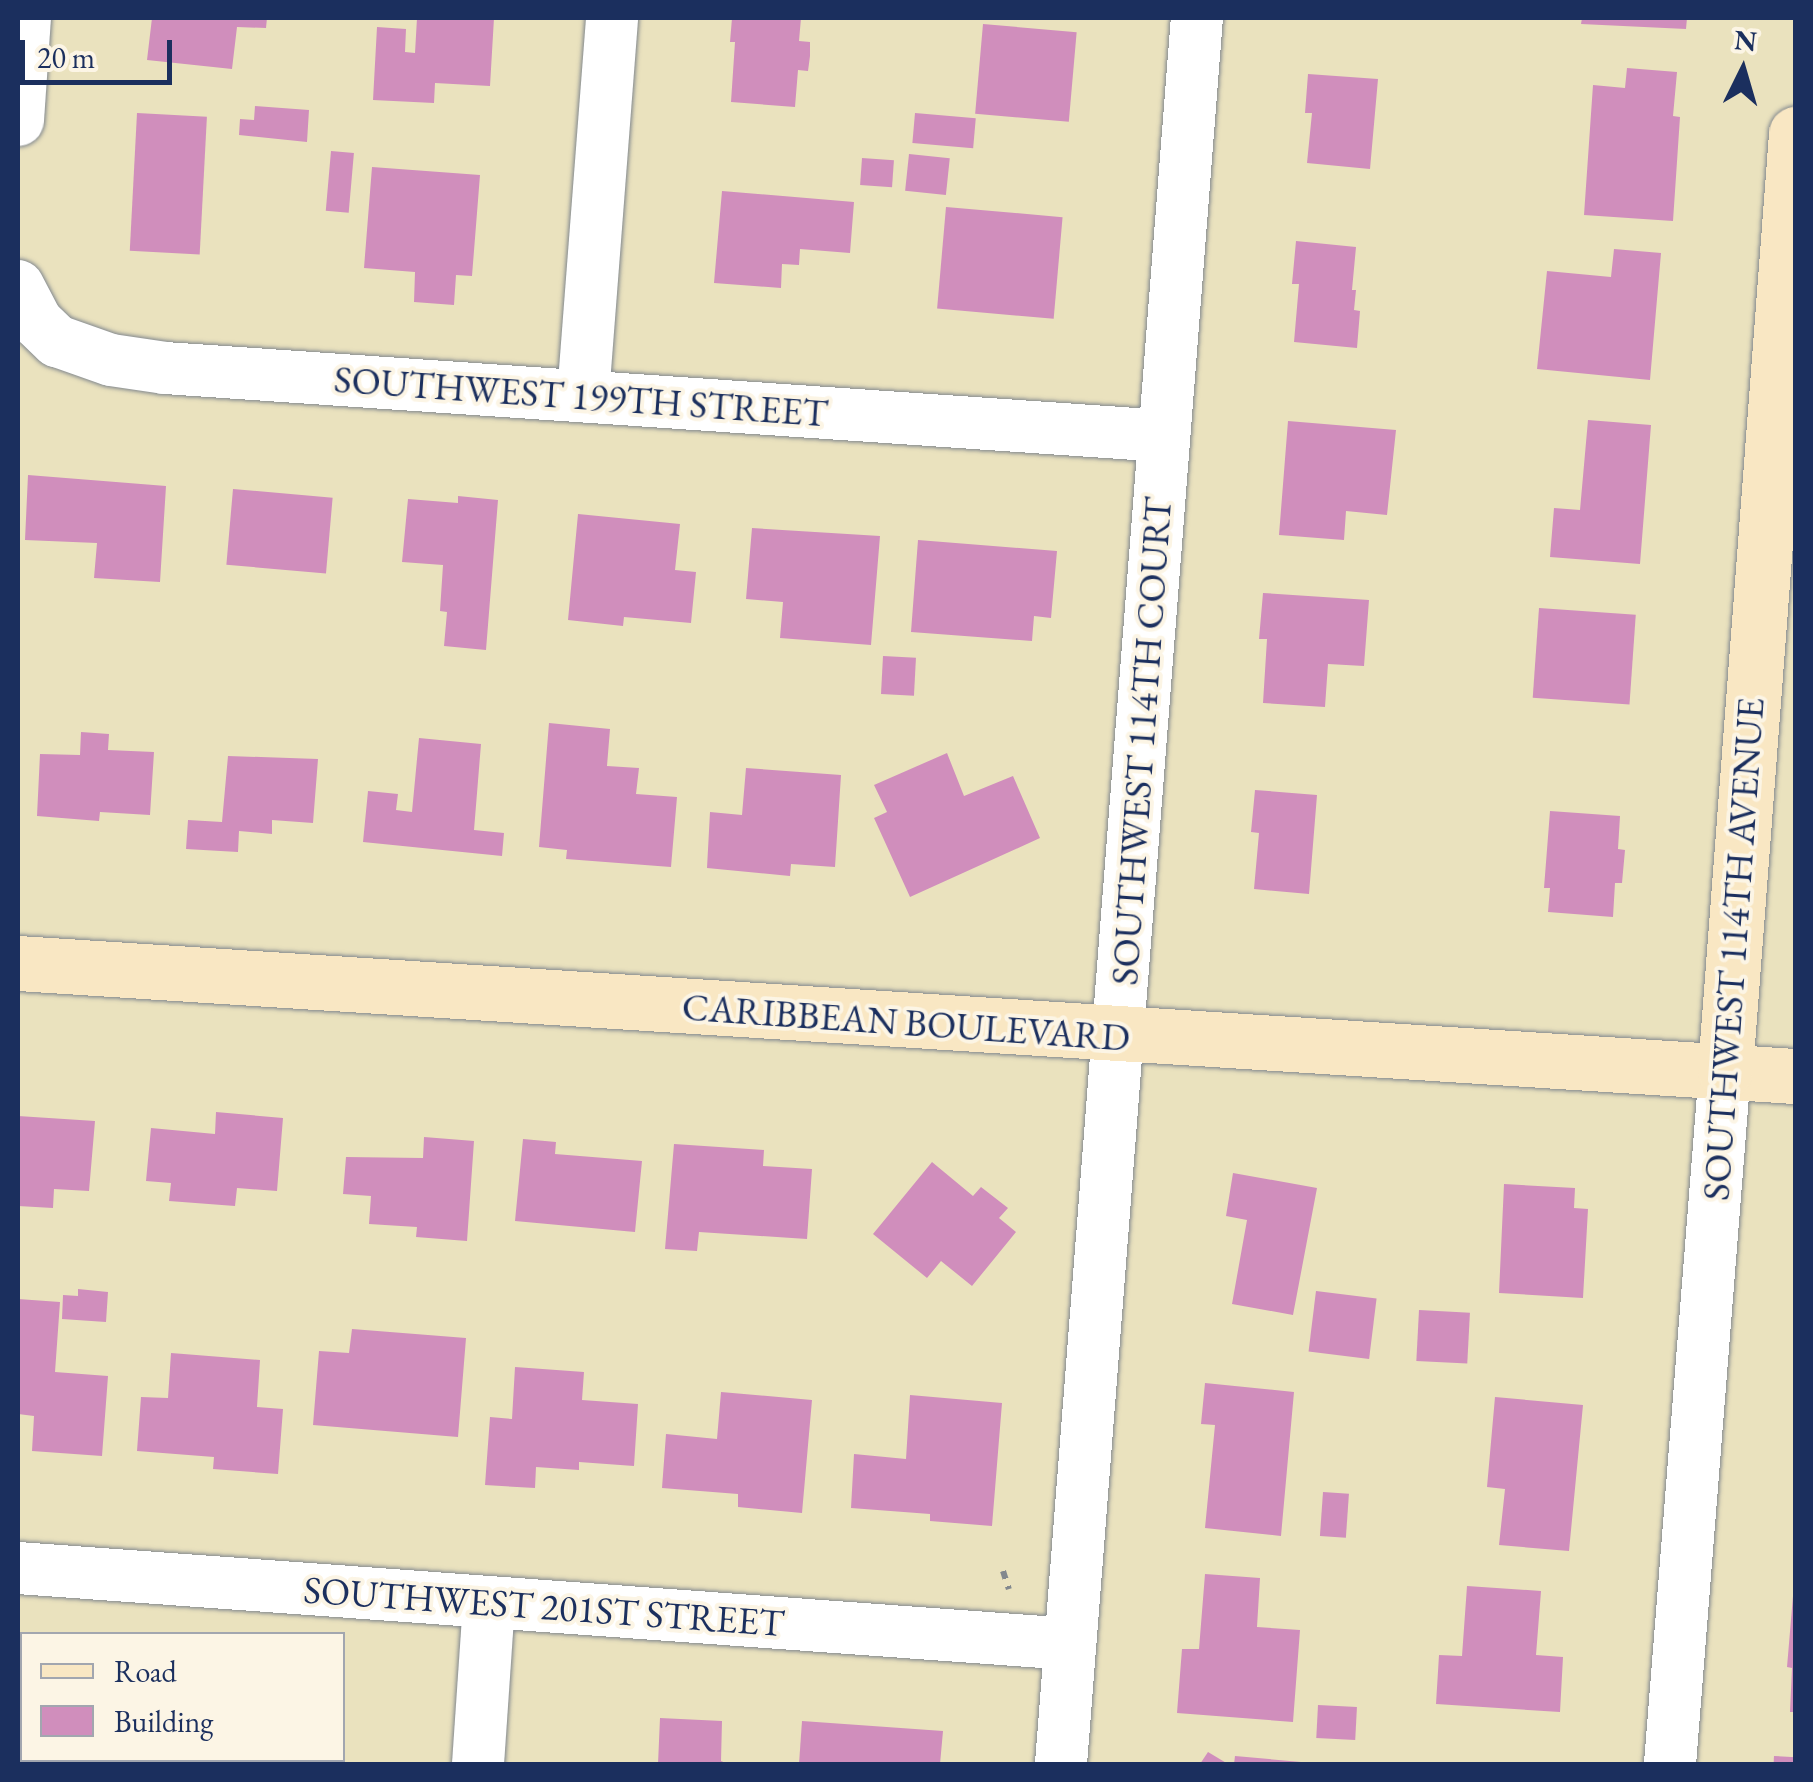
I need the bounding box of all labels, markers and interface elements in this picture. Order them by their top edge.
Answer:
scale bar [25,20,178,82]
north arrow [1693,20,1793,120]
text: N [1733,21,1758,59]
text: 20 m [37,38,95,77]
street label: SOUTHWEST 199TH STREET [332,356,830,436]
street label: SOUTHWEST 114TH COURT [1101,495,1181,987]
street label: SOUTHWEST 114TH AVENUE [1693,696,1773,1202]
street label: CARIBBEAN BOULEVARD [680,984,1132,1060]
street label: SOUTHWEST 201ST STREET [302,1566,786,1646]
legend [20,1632,345,1762]
text: Road [114,1652,177,1691]
text: Building [114,1702,213,1741]

